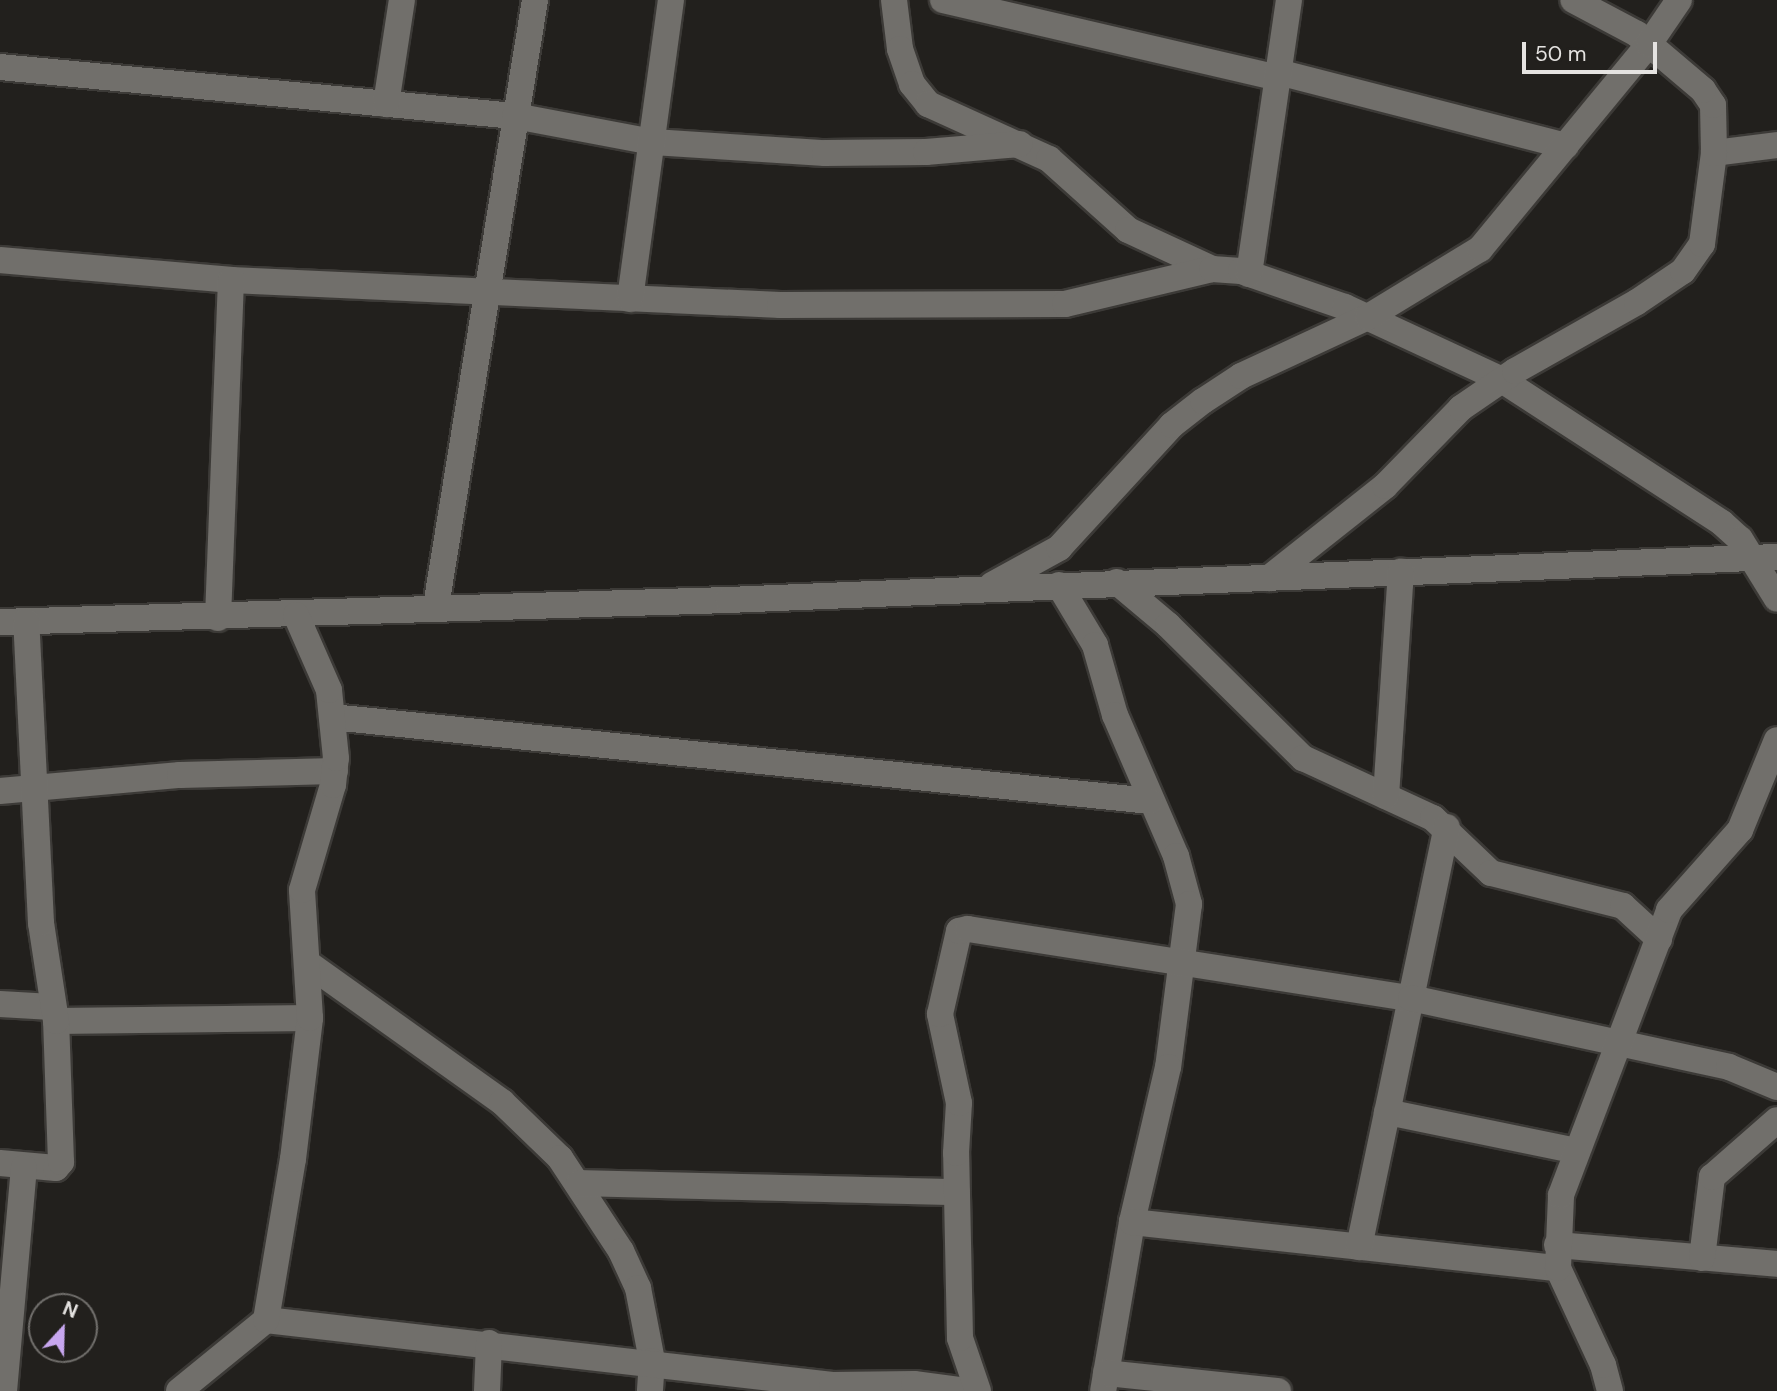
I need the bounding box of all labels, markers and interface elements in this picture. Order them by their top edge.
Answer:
scale bar [1525,28,1660,72]
text: 50 m [1535,40,1586,68]
north arrow [28,1293,98,1363]
text: N [59,1296,81,1324]

